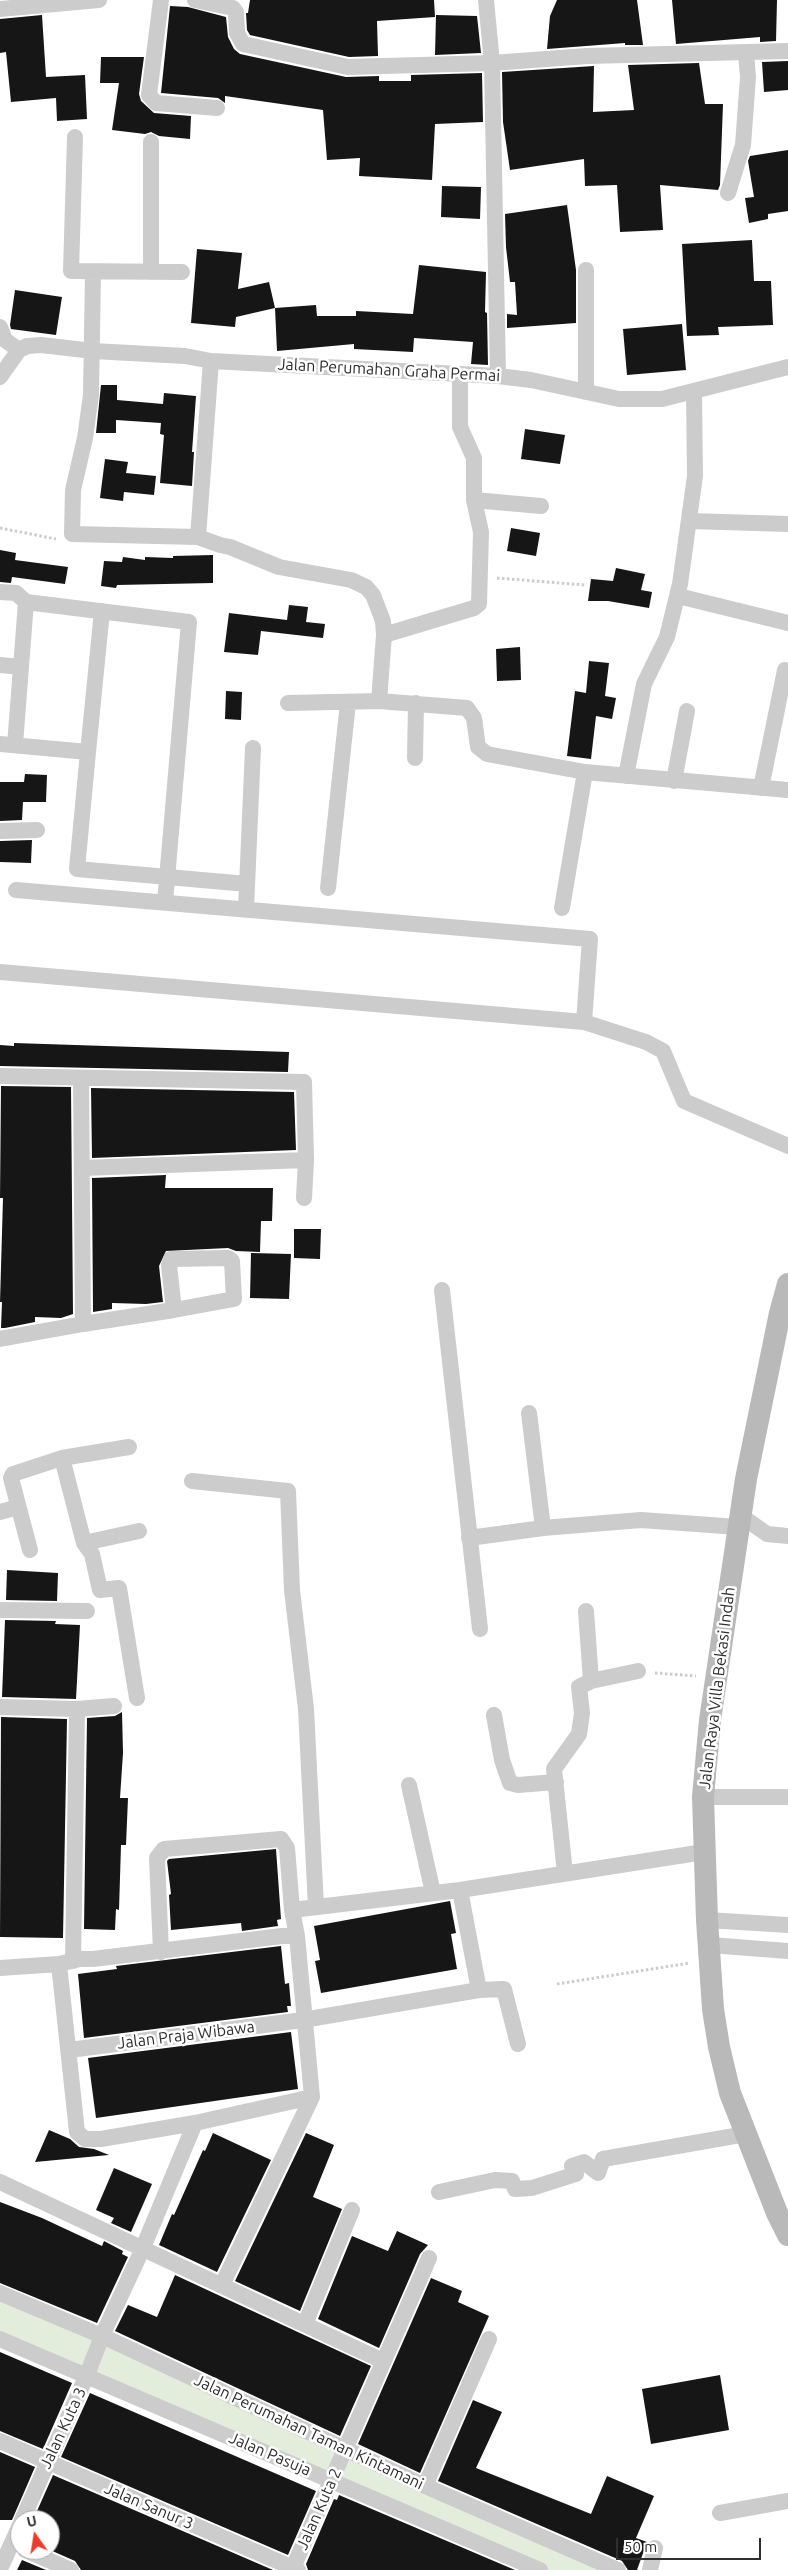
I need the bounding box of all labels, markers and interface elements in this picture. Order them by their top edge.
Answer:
street label: Jalan Perumahan Graha Permai [277,355,501,385]
street label: Jalan Raya Villa Bekasi Indah [695,1586,739,1790]
street label: Jalan Praja Wibawa [116,2017,256,2053]
street label: Jalan Perumahan Taman Kintamani [191,2370,427,2494]
street label: Jalan Kuta 3 [36,2384,90,2472]
street label: Jalan Pasuja [226,2428,314,2480]
street label: Jalan Kuta 2 [292,2465,346,2553]
street label: Jalan Sanur 3 [102,2479,196,2533]
north arrow [10,2510,60,2560]
text: U [25,2512,38,2530]
scale bar [618,2528,763,2560]
text: 50 m [624,2538,657,2555]

